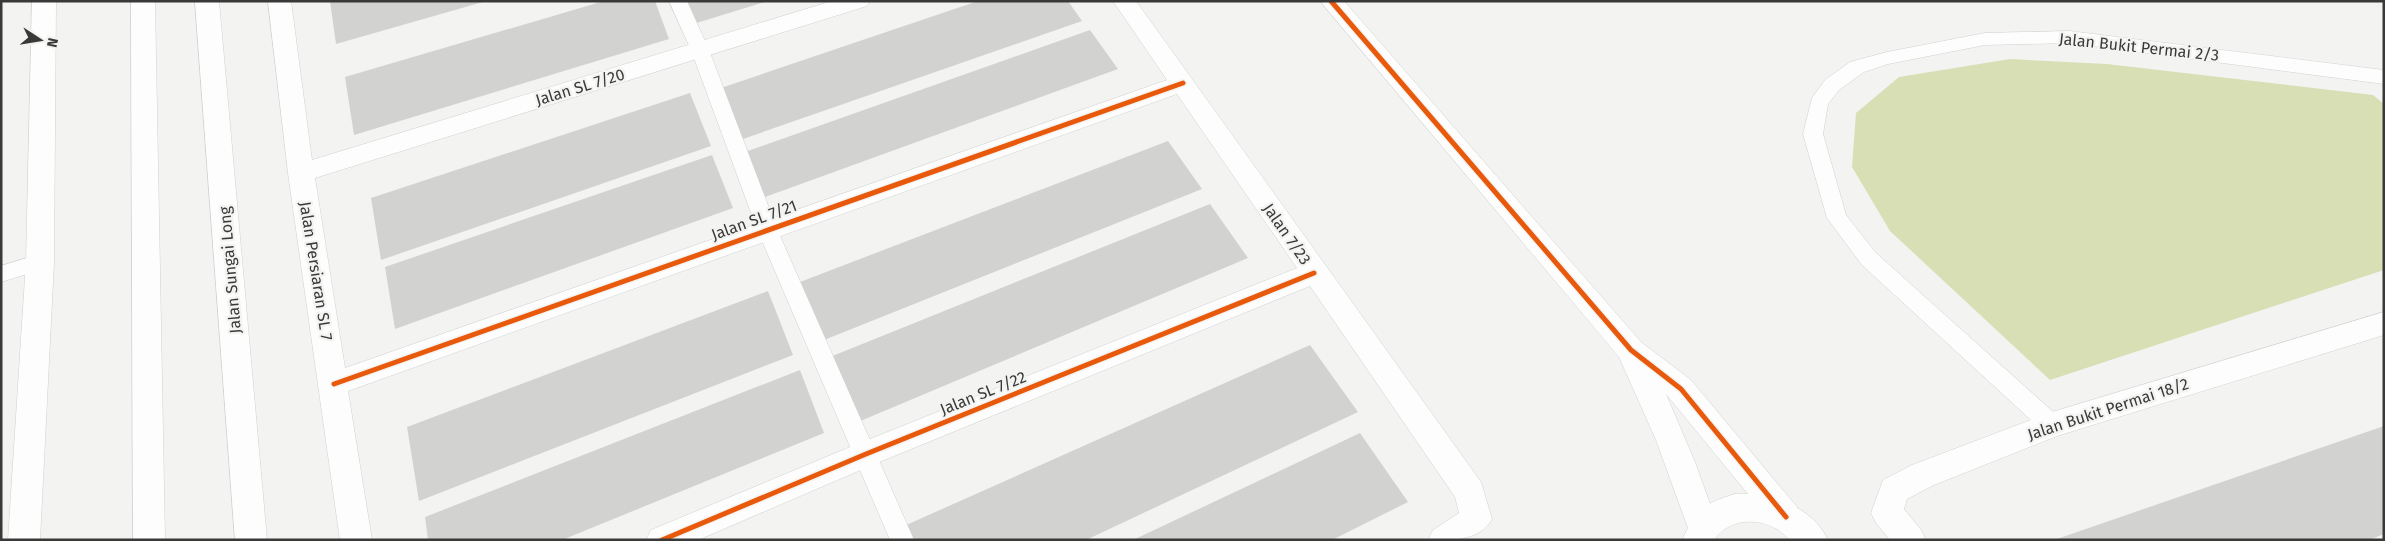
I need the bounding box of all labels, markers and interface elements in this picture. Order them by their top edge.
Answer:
north arrow [15,15,65,65]
street label: Jalan Bukit Permai 2/3 [2058,29,2220,65]
text: N [43,36,62,49]
street label: Jalan SL 7/20 [533,64,627,110]
street label: Jalan SL 7/21 [709,196,799,244]
street label: Jalan Persiaran SL 7 [296,200,336,342]
street label: Jalan 7/23 [1259,200,1315,268]
street label: Jalan Sungai Long [215,205,245,335]
street label: Jalan SL 7/22 [937,367,1029,419]
street label: Jalan Bukit Permai 18/2 [2025,374,2191,444]

